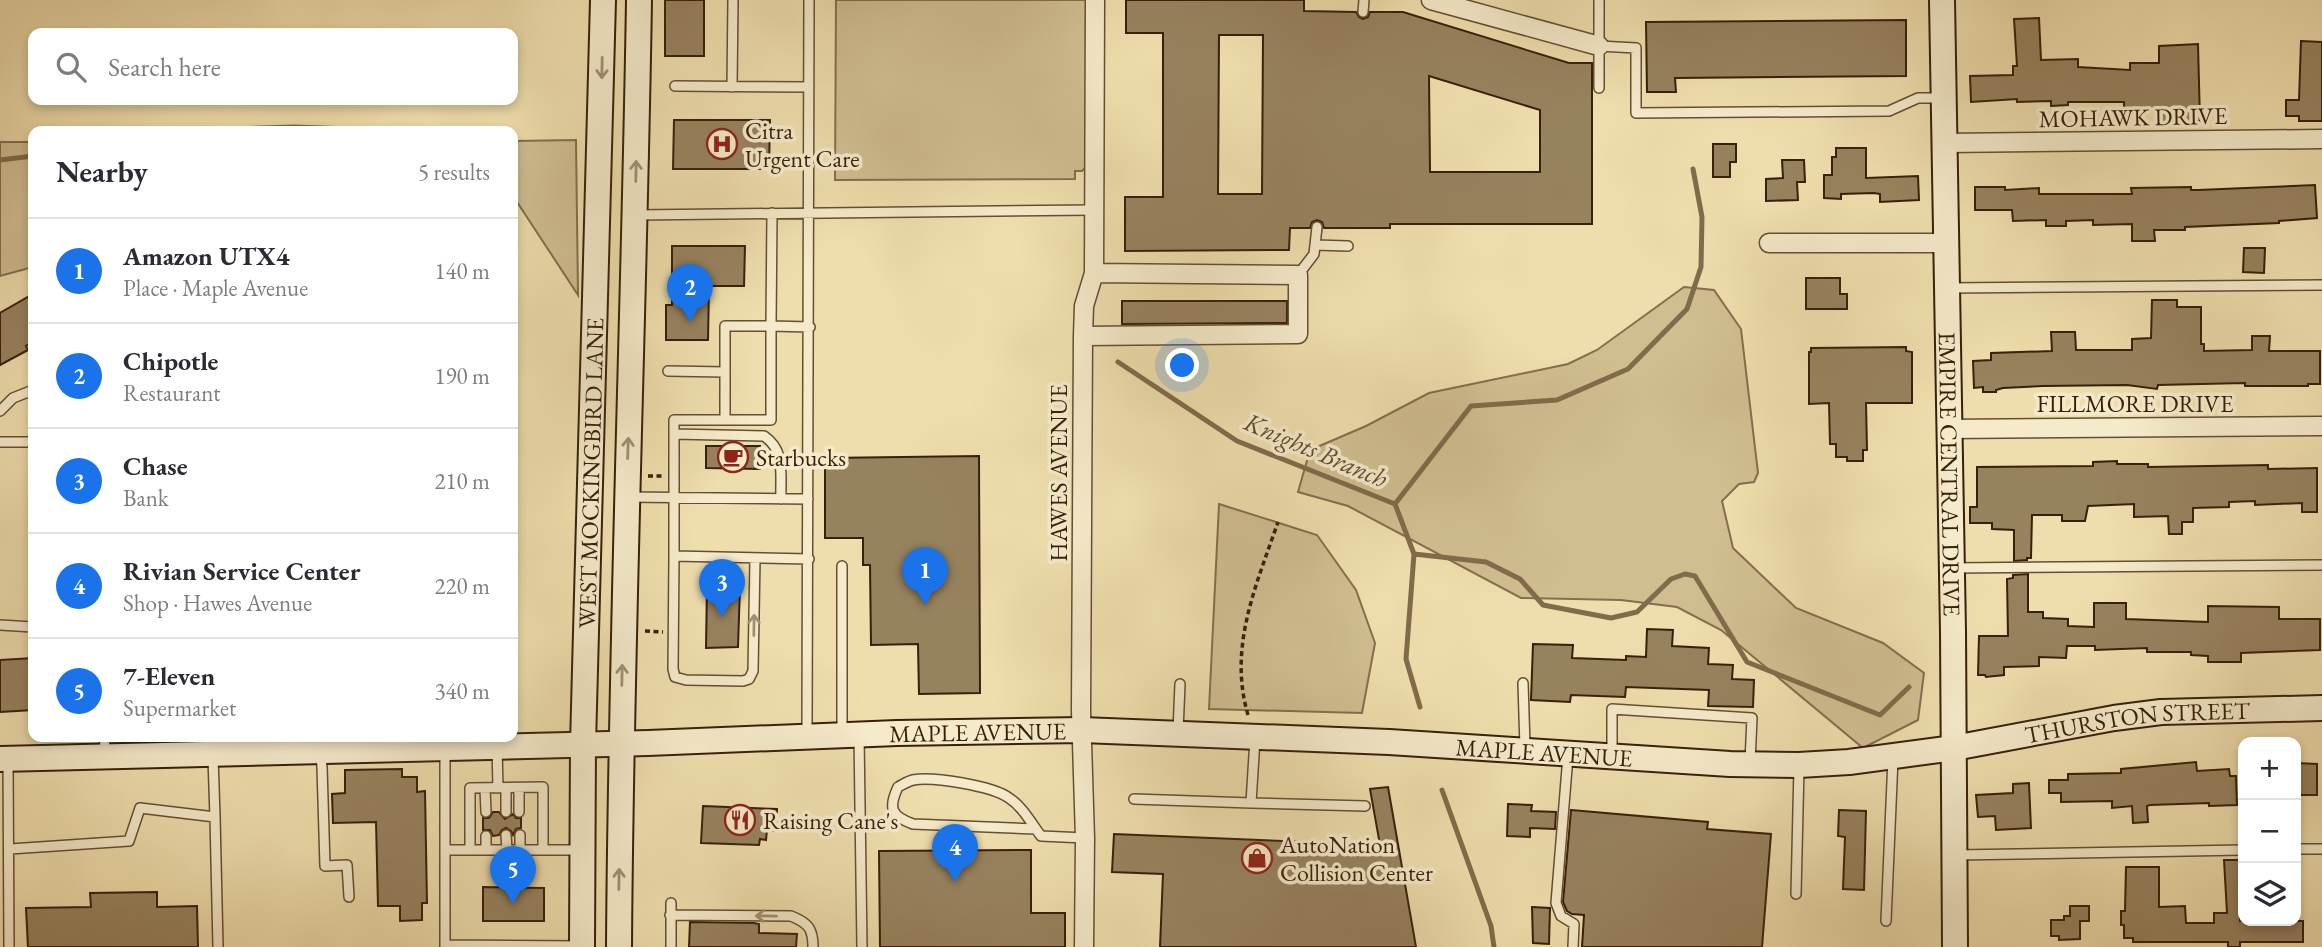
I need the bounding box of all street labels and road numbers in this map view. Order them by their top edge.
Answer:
street label: MOHAWK DRIVE [2038,100,2228,134]
street label: WEST MOCKINGBIRD LANE [571,317,610,629]
street label: EMPIRE CENTRAL DRIVE [1932,331,1968,616]
street label: HAWES AVENUE [1043,384,1074,562]
street label: FILLMORE DRIVE [2037,388,2233,419]
street label: THURSTON STREET [2022,694,2251,750]
street label: MAPLE AVENUE [889,715,1066,749]
street label: MAPLE AVENUE [1455,731,1633,773]

